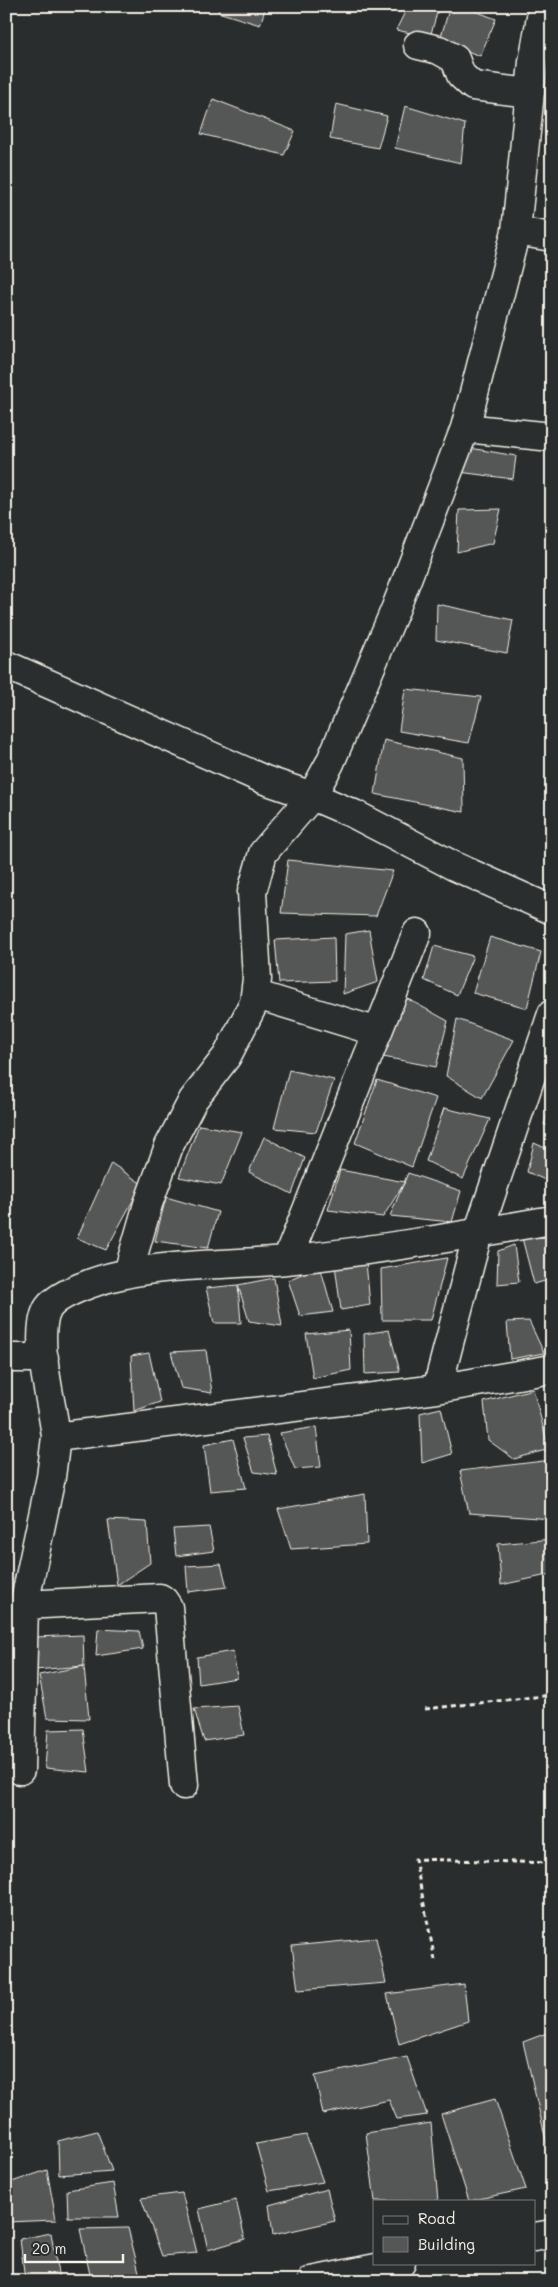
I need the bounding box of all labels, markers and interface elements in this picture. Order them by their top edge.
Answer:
legend [373,2200,536,2264]
text: Road [418,2208,455,2228]
scale bar [25,2232,122,2264]
text: Building [418,2234,475,2254]
text: 20 m [32,2238,66,2258]

